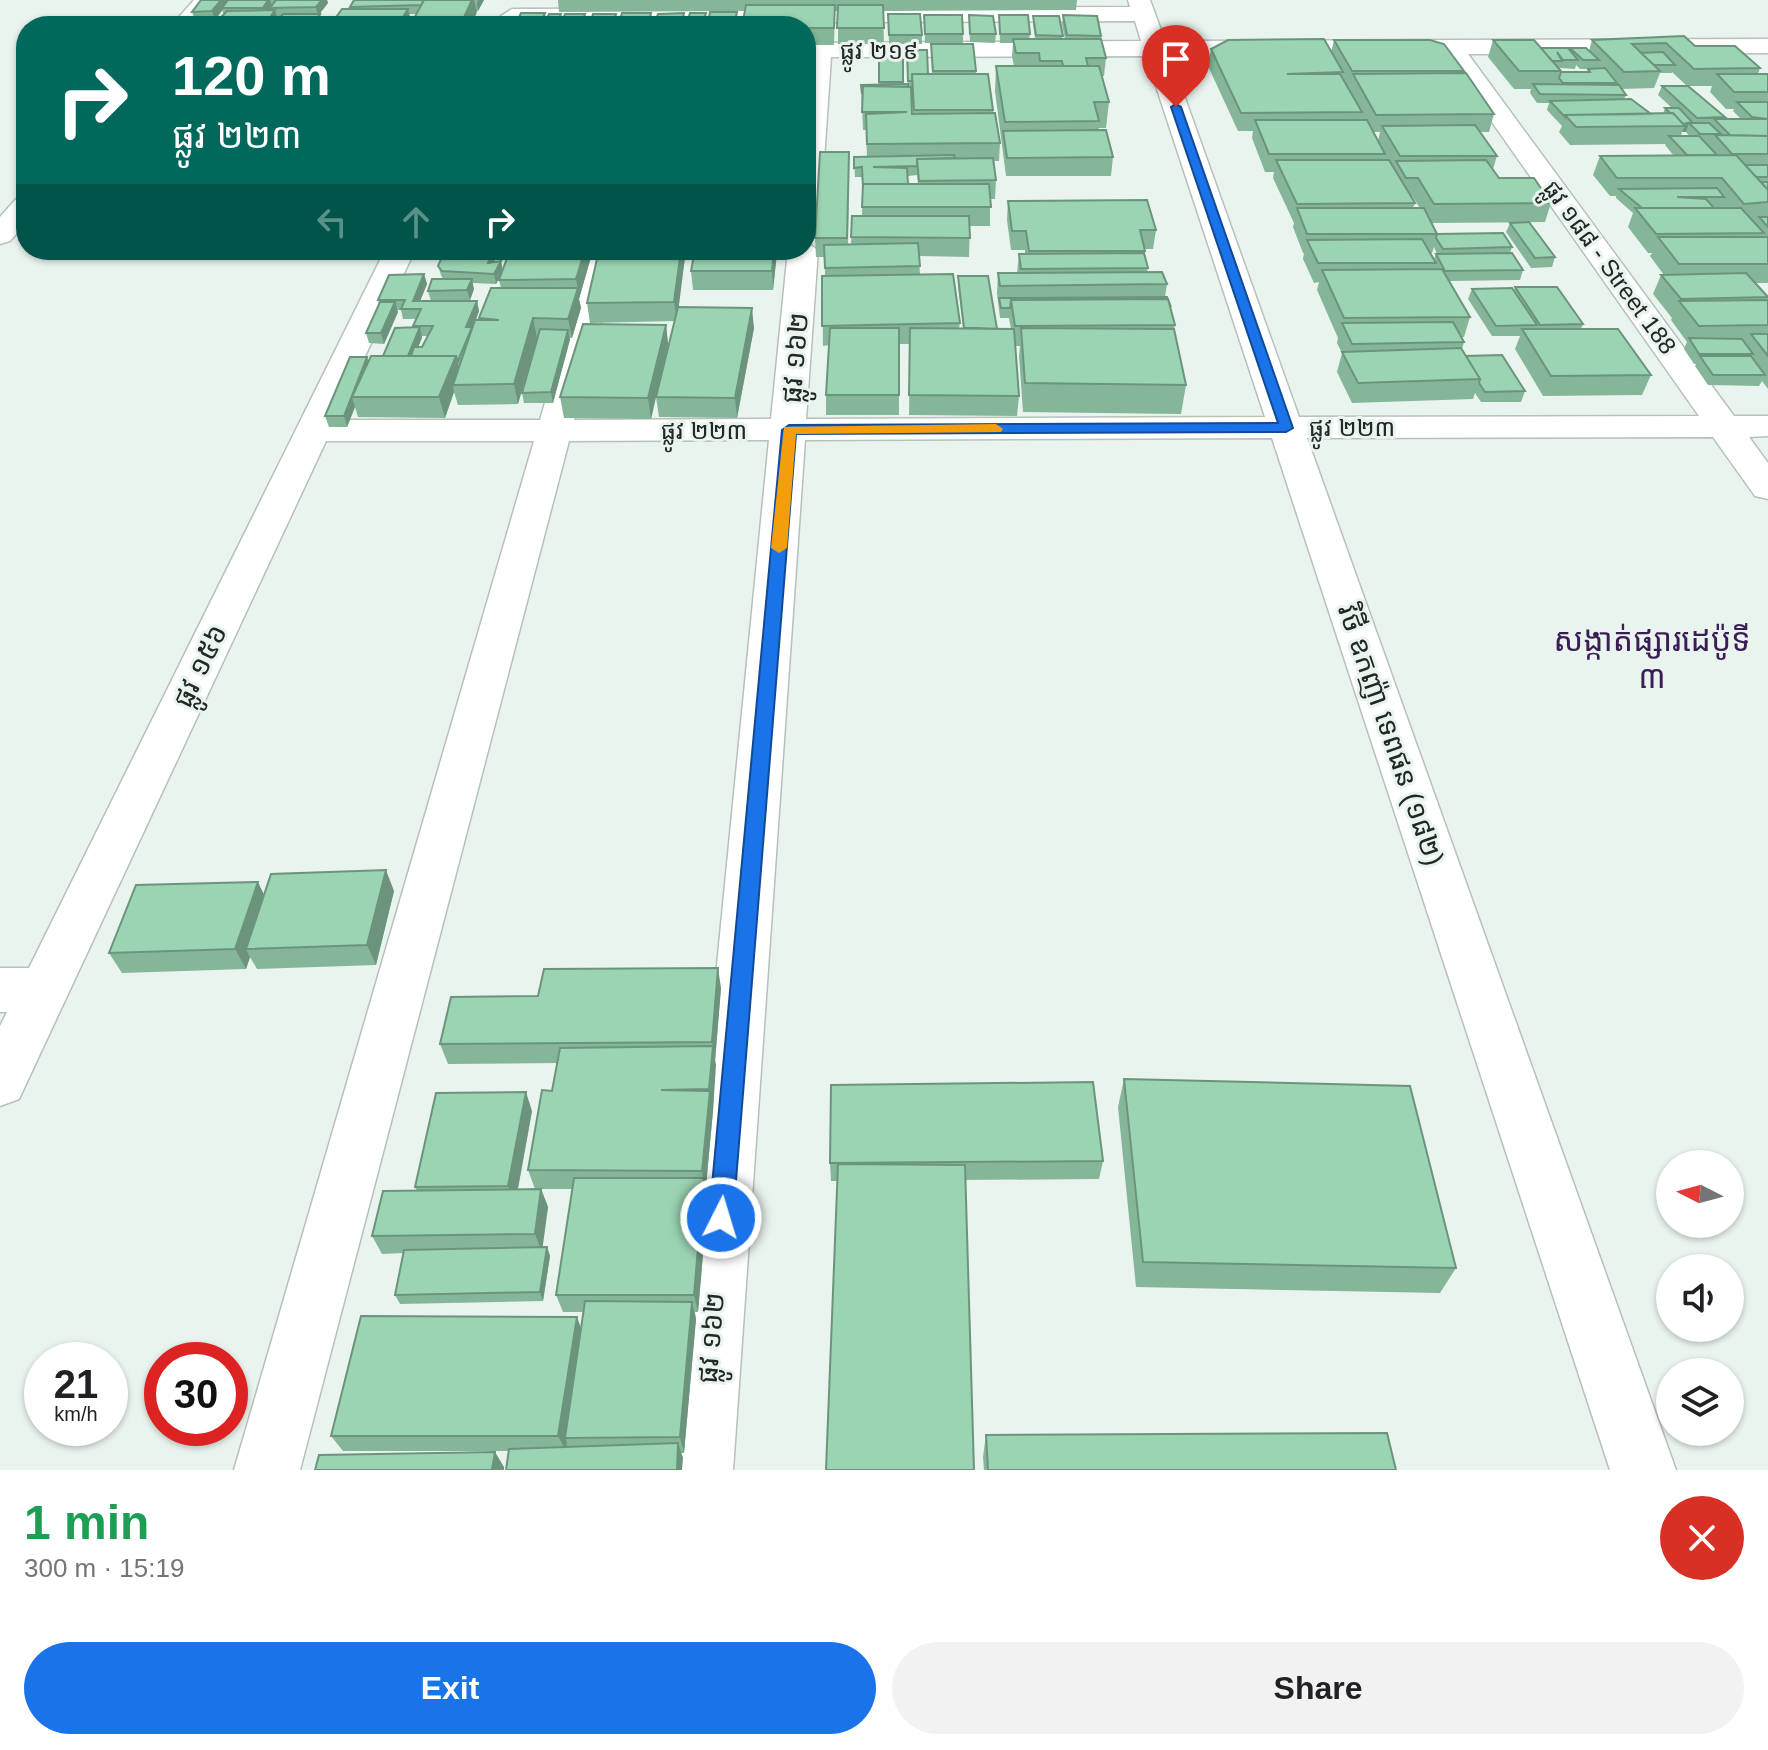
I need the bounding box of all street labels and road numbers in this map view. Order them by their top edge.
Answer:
street label: ផ្លូវ ២១៩ [840,37,918,73]
street label: ផ្លូវ ១៨៨ - Street 188 [1531,175,1682,364]
street label: ផ្លូវ ១៦២ [776,311,824,406]
street label: ផ្លូវ ២២៣ [1309,414,1395,450]
street label: ផ្លូវ ២២៣ [661,417,747,453]
street label: វិថី ឧកញ៉ា ទេពផន (១៨២) [1331,599,1453,870]
street label: ផ្លូវ ១៥៦ [167,620,242,716]
street label: ផ្លូវ ១៦២ [692,1291,740,1386]

